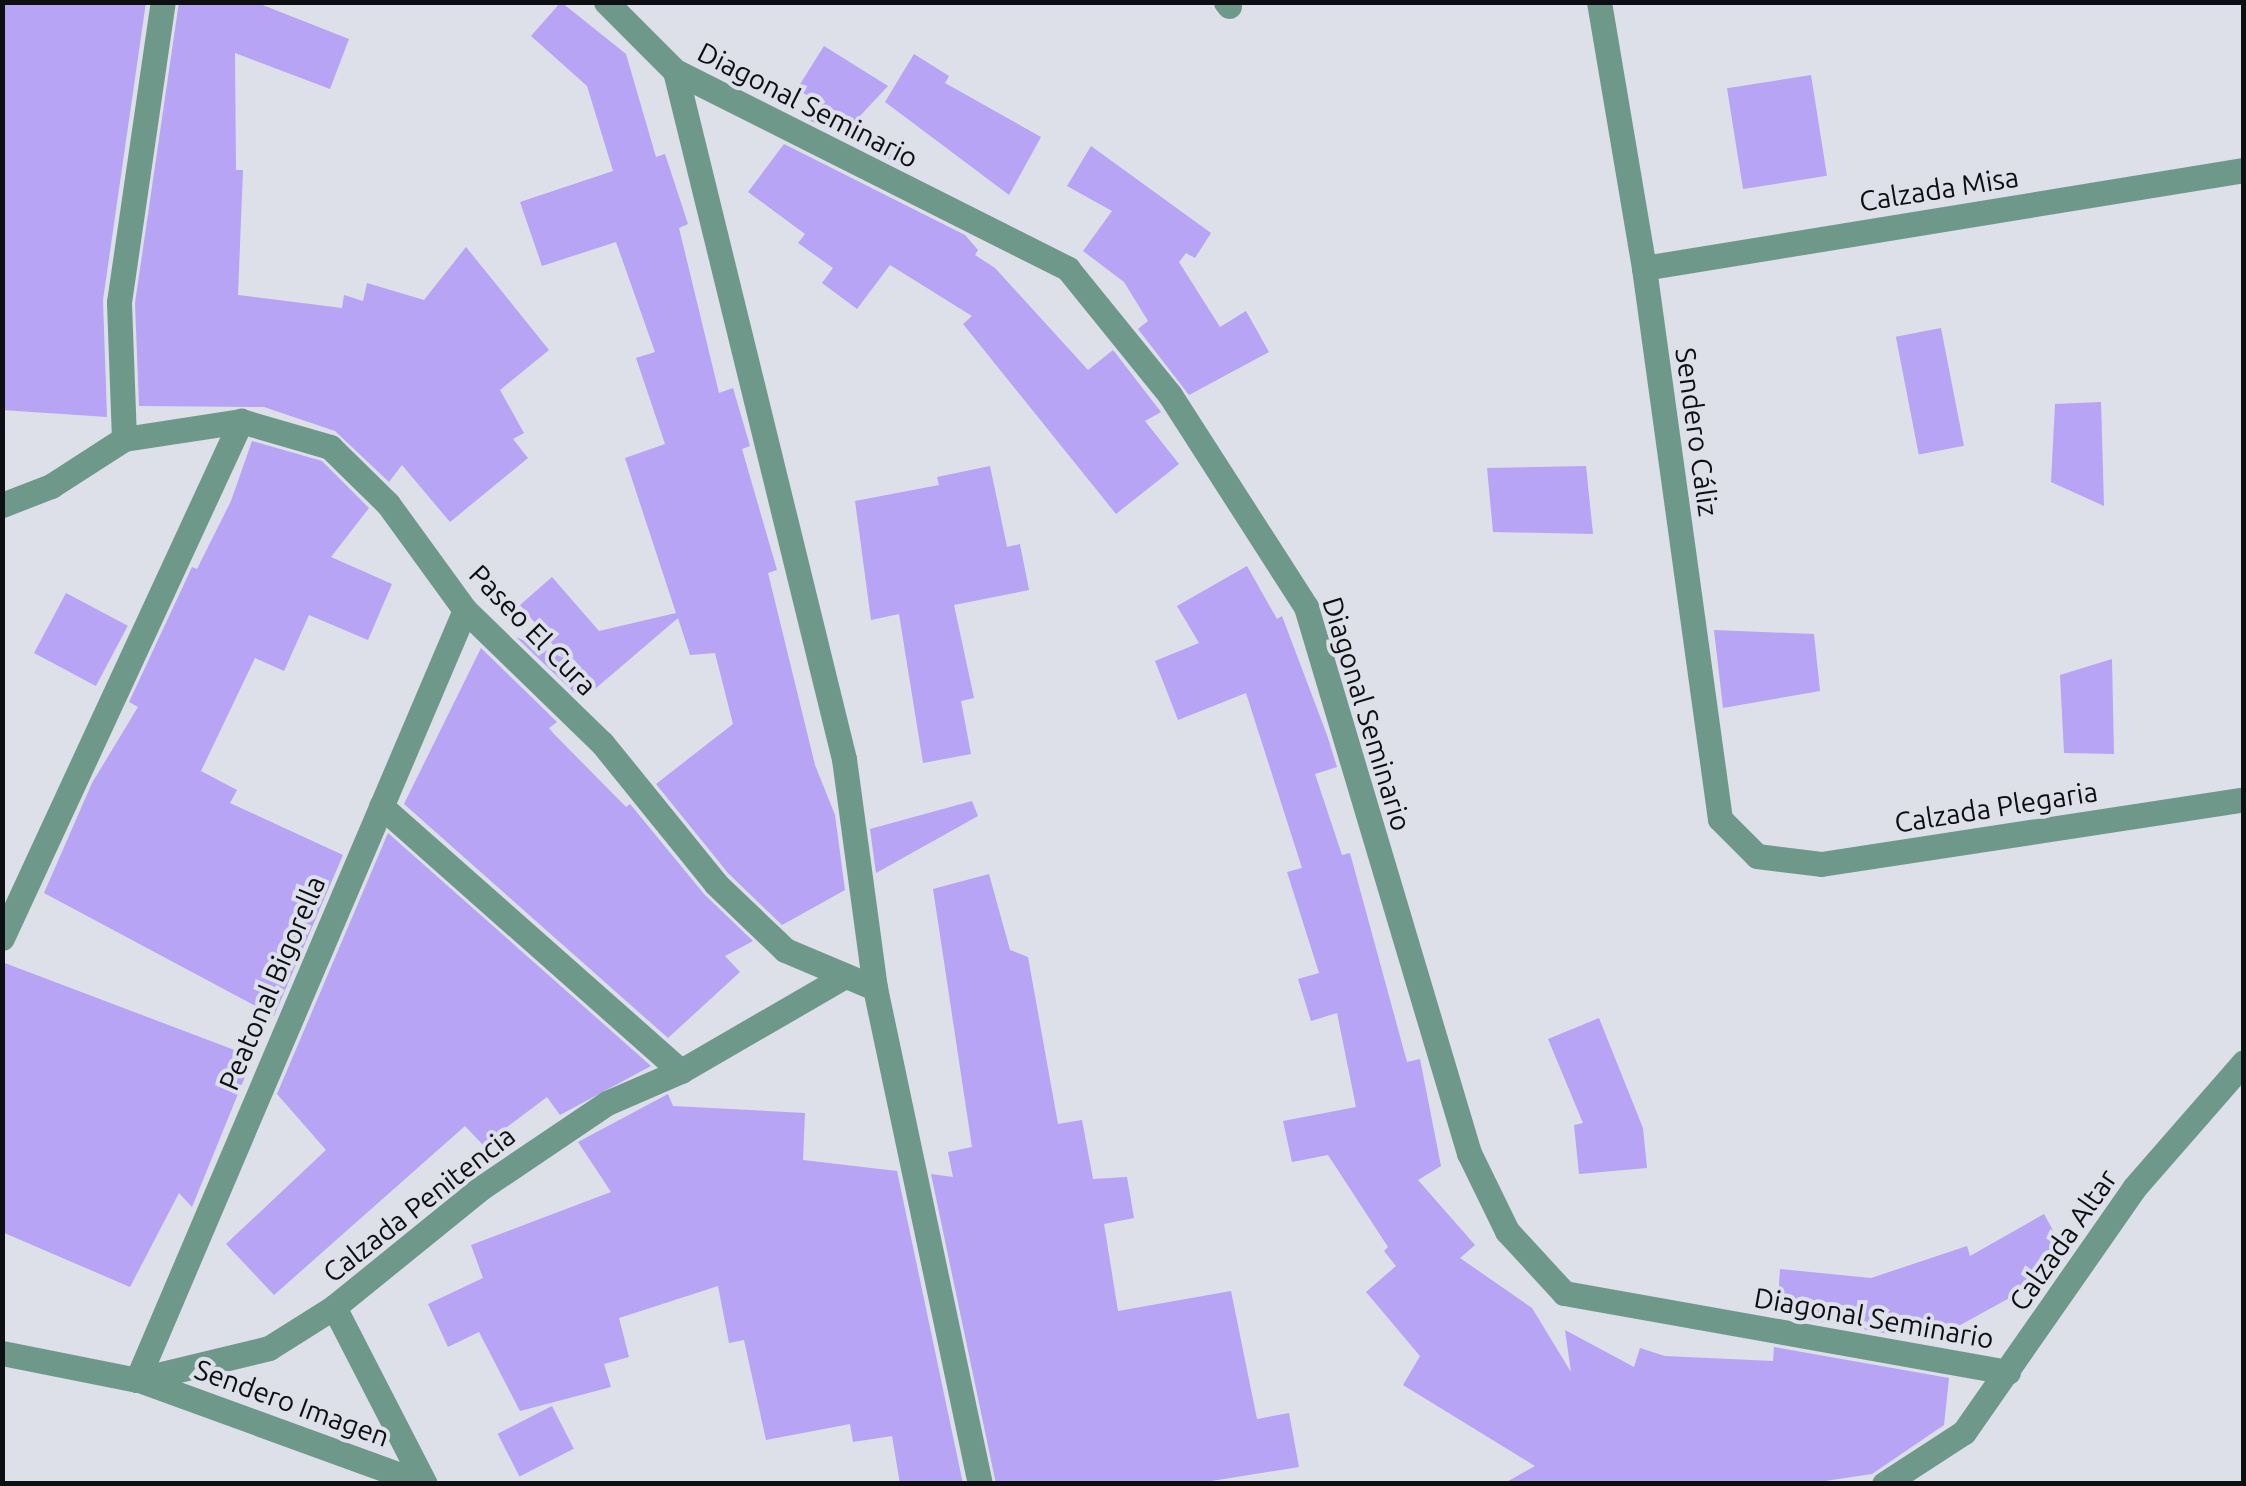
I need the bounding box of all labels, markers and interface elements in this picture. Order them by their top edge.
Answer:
street label: Diagonal Seminario [692,35,924,175]
street label: Calzada Misa [1857,160,2021,218]
street label: Sendero Cáliz [1669,346,1725,518]
street label: Paseo El Cura [462,558,604,702]
street label: Diagonal Seminario [1315,593,1419,835]
street label: Calzada Plegaria [1892,774,2100,840]
street label: Peatonal Bigorella [212,871,332,1095]
street label: Calzada Penitencia [316,1119,522,1289]
street label: Calzada Altar [2002,1163,2124,1317]
street label: Diagonal Seminario [1752,1280,1996,1356]
street label: Sendero Imagen [190,1352,394,1454]

